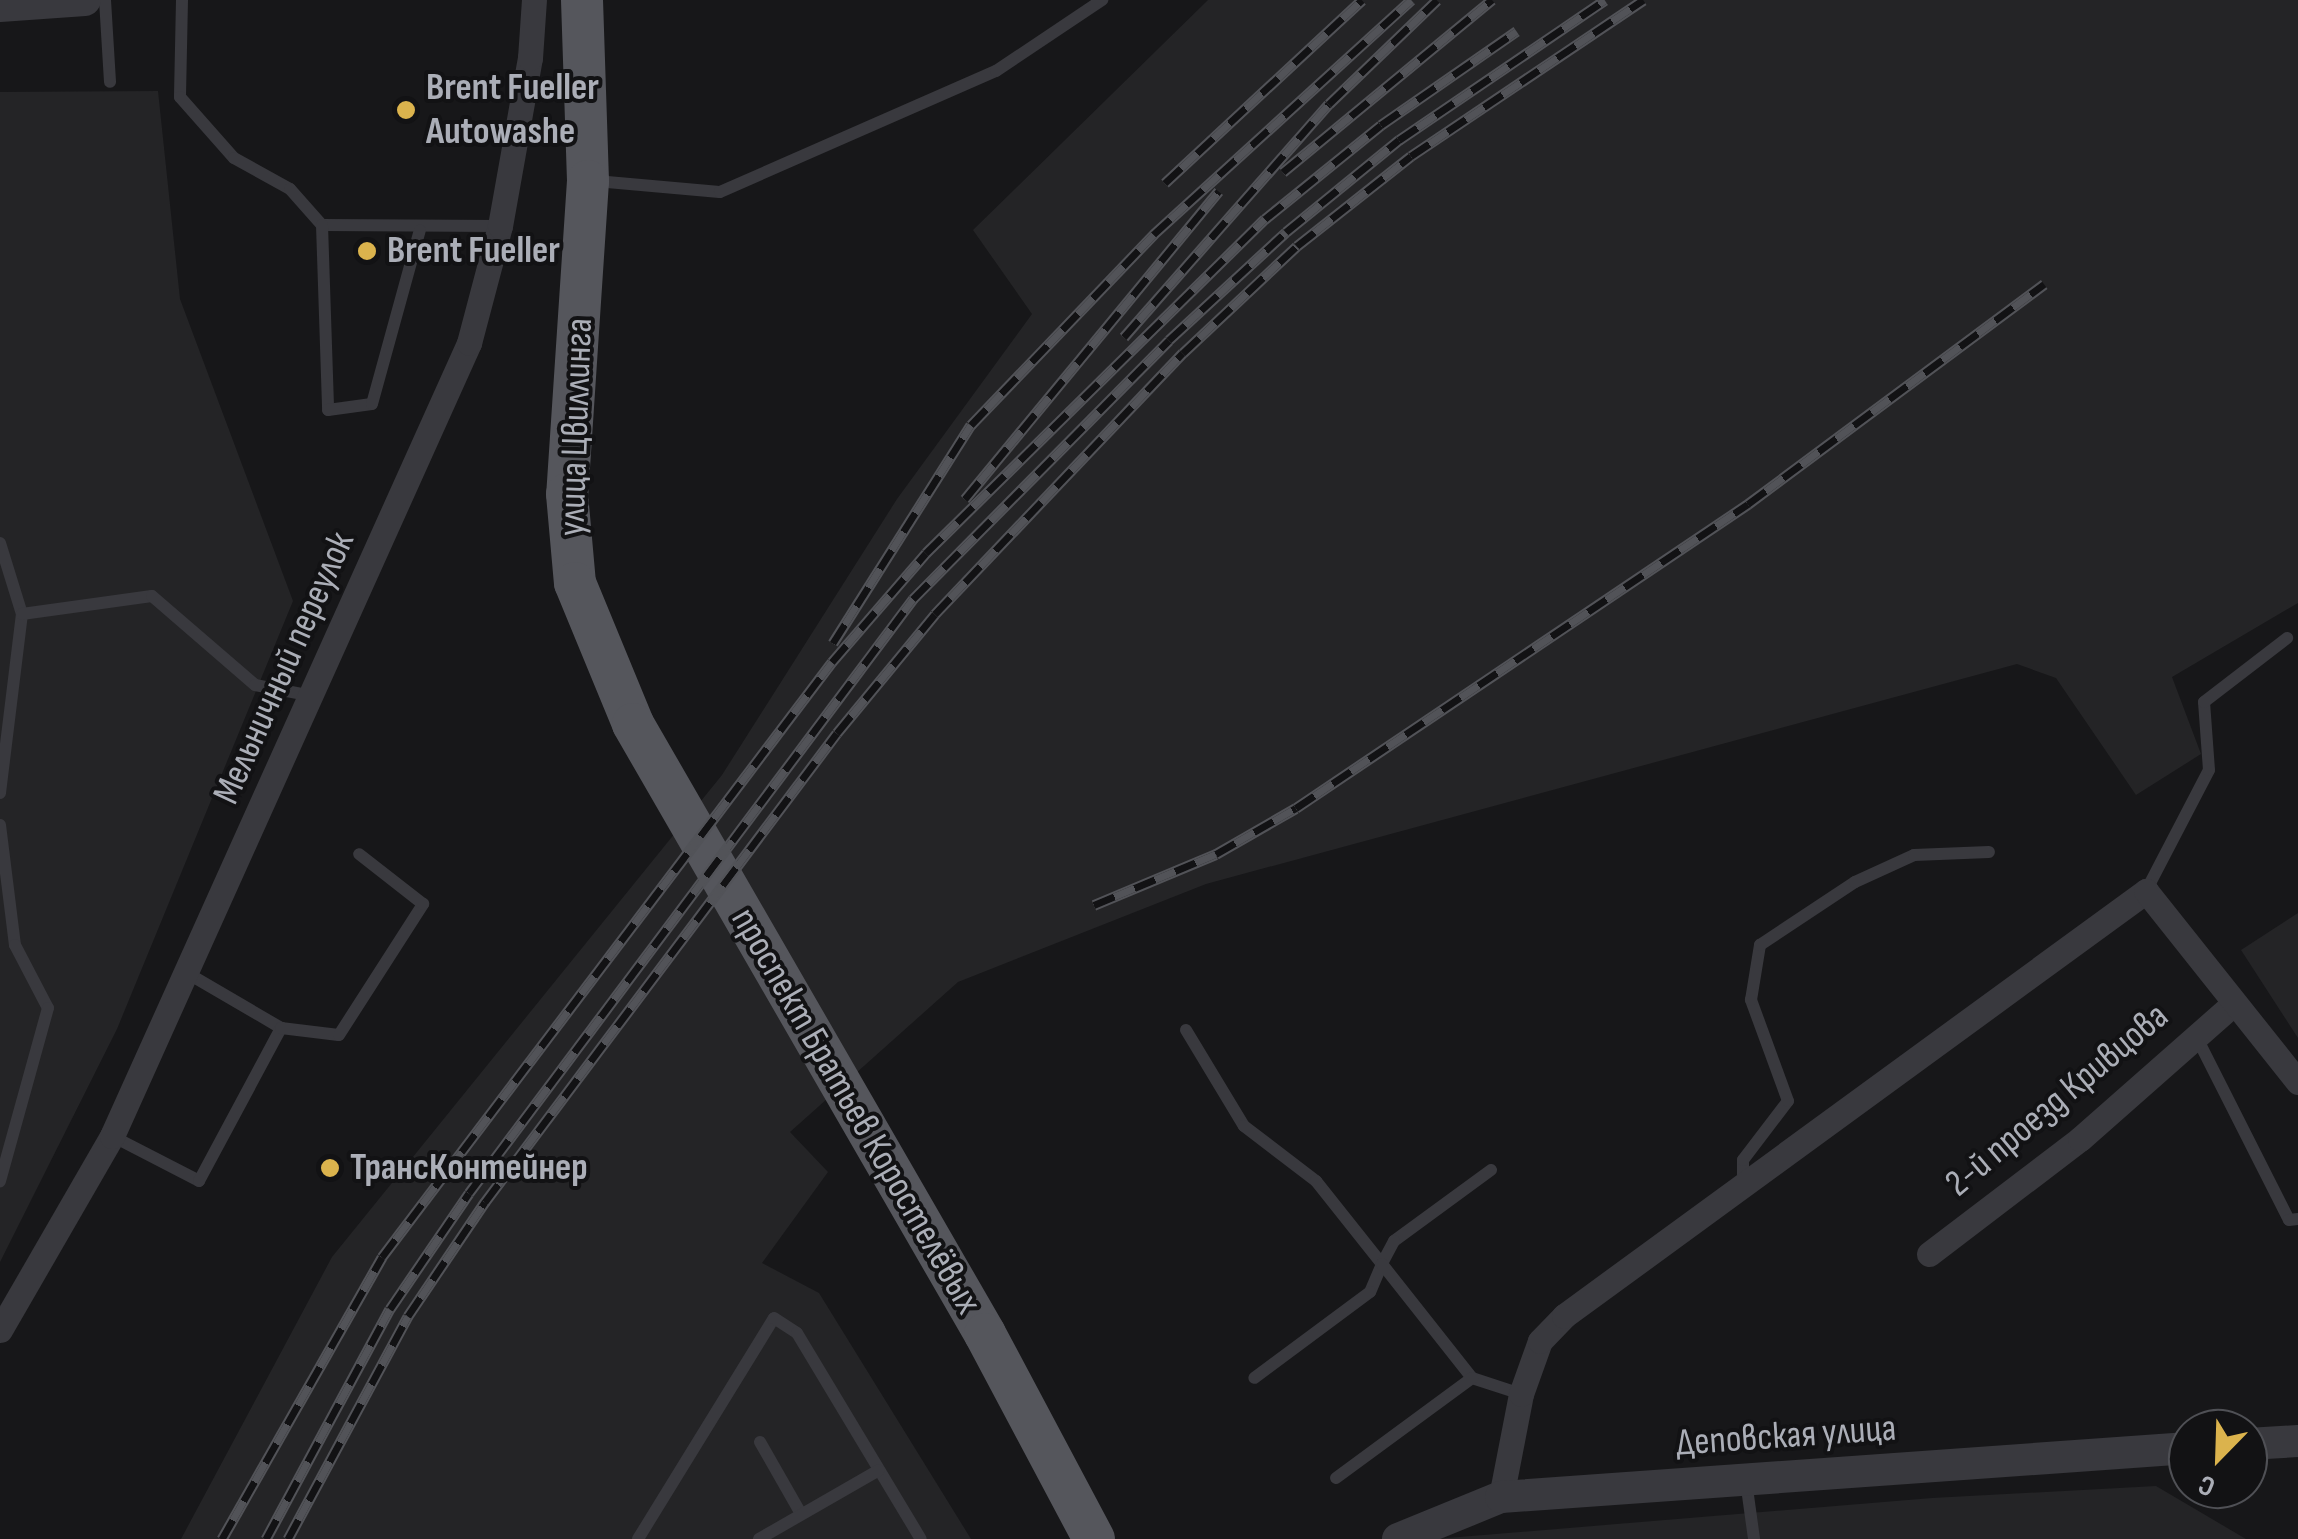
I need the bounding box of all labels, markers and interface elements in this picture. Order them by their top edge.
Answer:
place label: Brent Fueller Autowashe [426,65,599,154]
marker: Brent Fueller Autowashe [395,99,417,121]
place label: Brent Fueller [387,228,560,274]
marker: Brent Fueller [356,240,378,262]
street label: улица Цвиллинга [549,317,603,537]
street label: Мельничный переулок [204,525,364,811]
street label: проспект Братьев Коростелёвых [721,900,991,1322]
street label: 2-й проезд Кривцова [1936,994,2178,1206]
place label: ТрансКонтейнер [350,1145,588,1191]
marker: ТрансКонтейнер [319,1157,341,1179]
street label: Деповская улица [1674,1406,1898,1466]
north arrow [2168,1409,2268,1509]
text: С [2194,1467,2220,1503]

